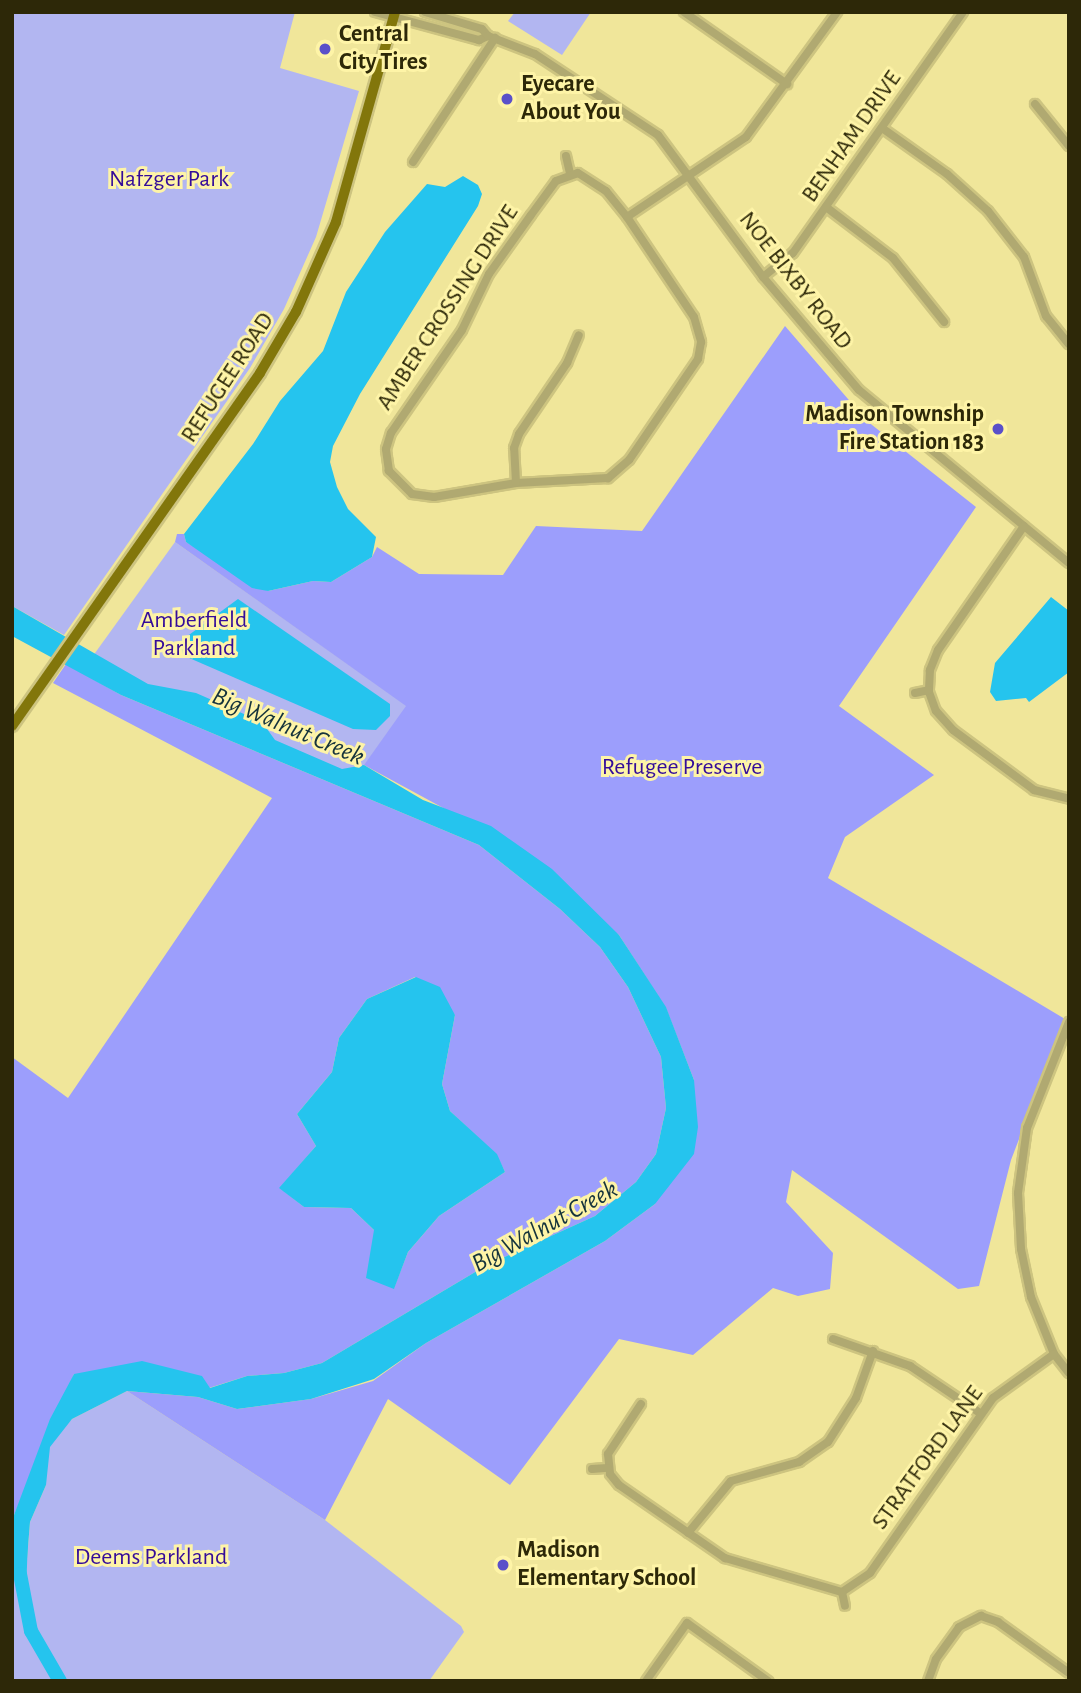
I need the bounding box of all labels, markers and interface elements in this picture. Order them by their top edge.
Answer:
place label: Central City Tires [339,21,427,77]
marker: Central City Tires [317,41,333,57]
street label: BENHAM DRIVE [796,66,908,208]
place label: Eyecare About You [521,71,620,127]
marker: Eyecare About You [499,91,515,107]
park label: Nafzger Park [109,166,229,194]
street label: AMBER CROSSING DRIVE [371,200,525,416]
street label: NOE BIXBY ROAD [732,206,858,356]
street label: REFUGEE ROAD [175,308,281,448]
place label: Madison Township Fire Station 183 [805,401,984,457]
marker: Madison Township Fire Station 183 [990,421,1006,437]
park label: Amberfield Parkland [141,607,247,663]
water label: Big Walnut Creek [207,681,369,773]
park label: Refugee Preserve [602,754,762,782]
water label: Big Walnut Creek [467,1174,623,1280]
street label: STRATFORD LANE [866,1381,990,1535]
place label: Madison Elementary School [517,1537,696,1593]
park label: Deems Parkland [75,1544,227,1572]
marker: Madison Elementary School [495,1557,511,1573]

